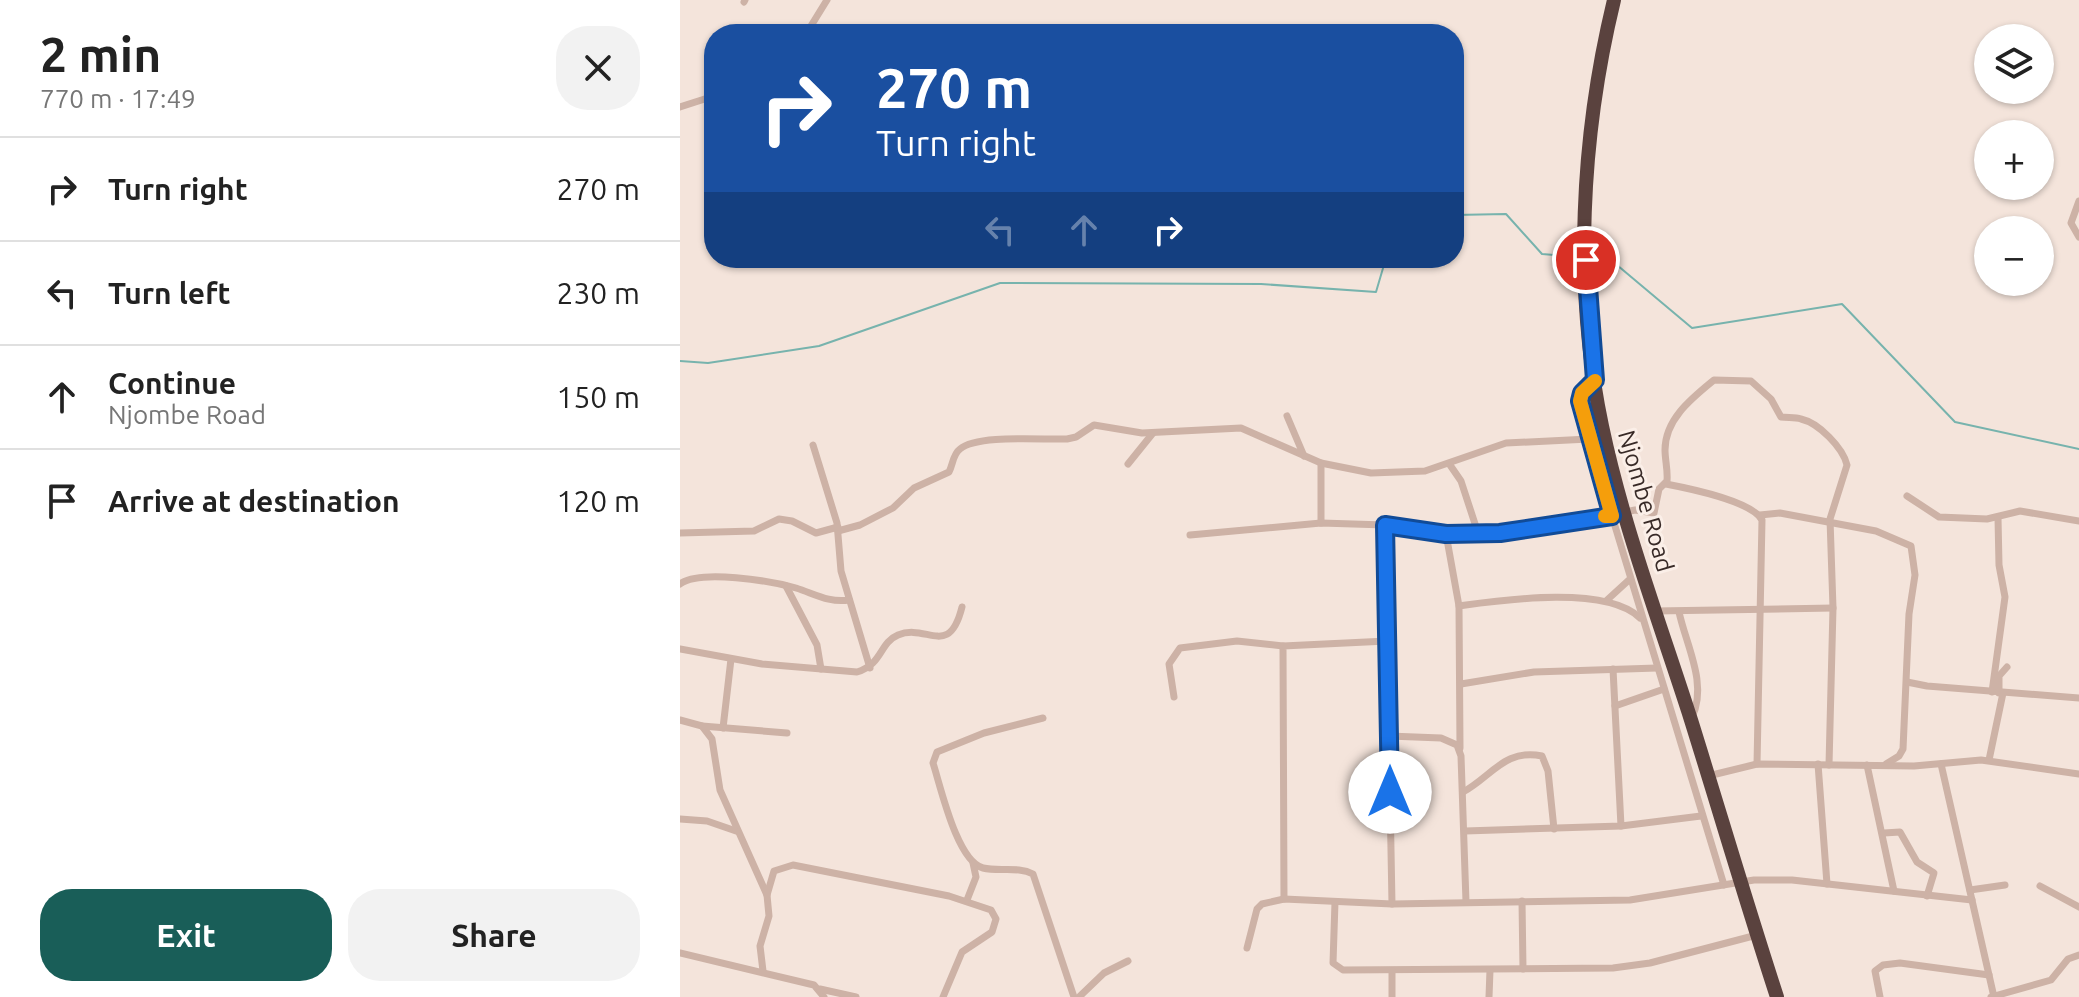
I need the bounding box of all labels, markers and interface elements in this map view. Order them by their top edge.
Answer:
map controls [1974,24,2054,296]
button: layers [1974,24,2054,104]
button: close [556,26,640,110]
text: 2 min [40,27,161,81]
icon: right [744,56,848,160]
text: 270 m [876,56,1032,119]
text: 770 m · 17:49 [40,84,196,113]
button: + [1974,120,2054,200]
text: Turn right [876,122,1036,163]
icon: right [40,167,84,211]
text: Turn right [108,172,248,206]
text: 270 m [556,172,640,206]
icon: left [978,208,1022,252]
icon: ahead [1062,208,1106,252]
icon: right [1146,208,1190,252]
button: − [1974,216,2054,296]
pin [1552,226,1620,294]
icon: arrive [1564,238,1608,282]
icon: left [40,271,84,315]
text: Turn left [108,276,230,310]
text: 230 m [556,276,640,310]
text: Continue [108,366,236,400]
icon: ahead [40,375,84,419]
text: 150 m [556,380,640,414]
text: Njombe Road [108,400,266,429]
street label: Njombe Road [1613,427,1679,575]
icon: arrive [40,479,84,523]
text: Arrive at destination [108,484,400,518]
text: 120 m [556,484,640,518]
position arrow [1348,750,1432,834]
button: Exit [40,889,332,981]
button: Share [348,889,640,981]

